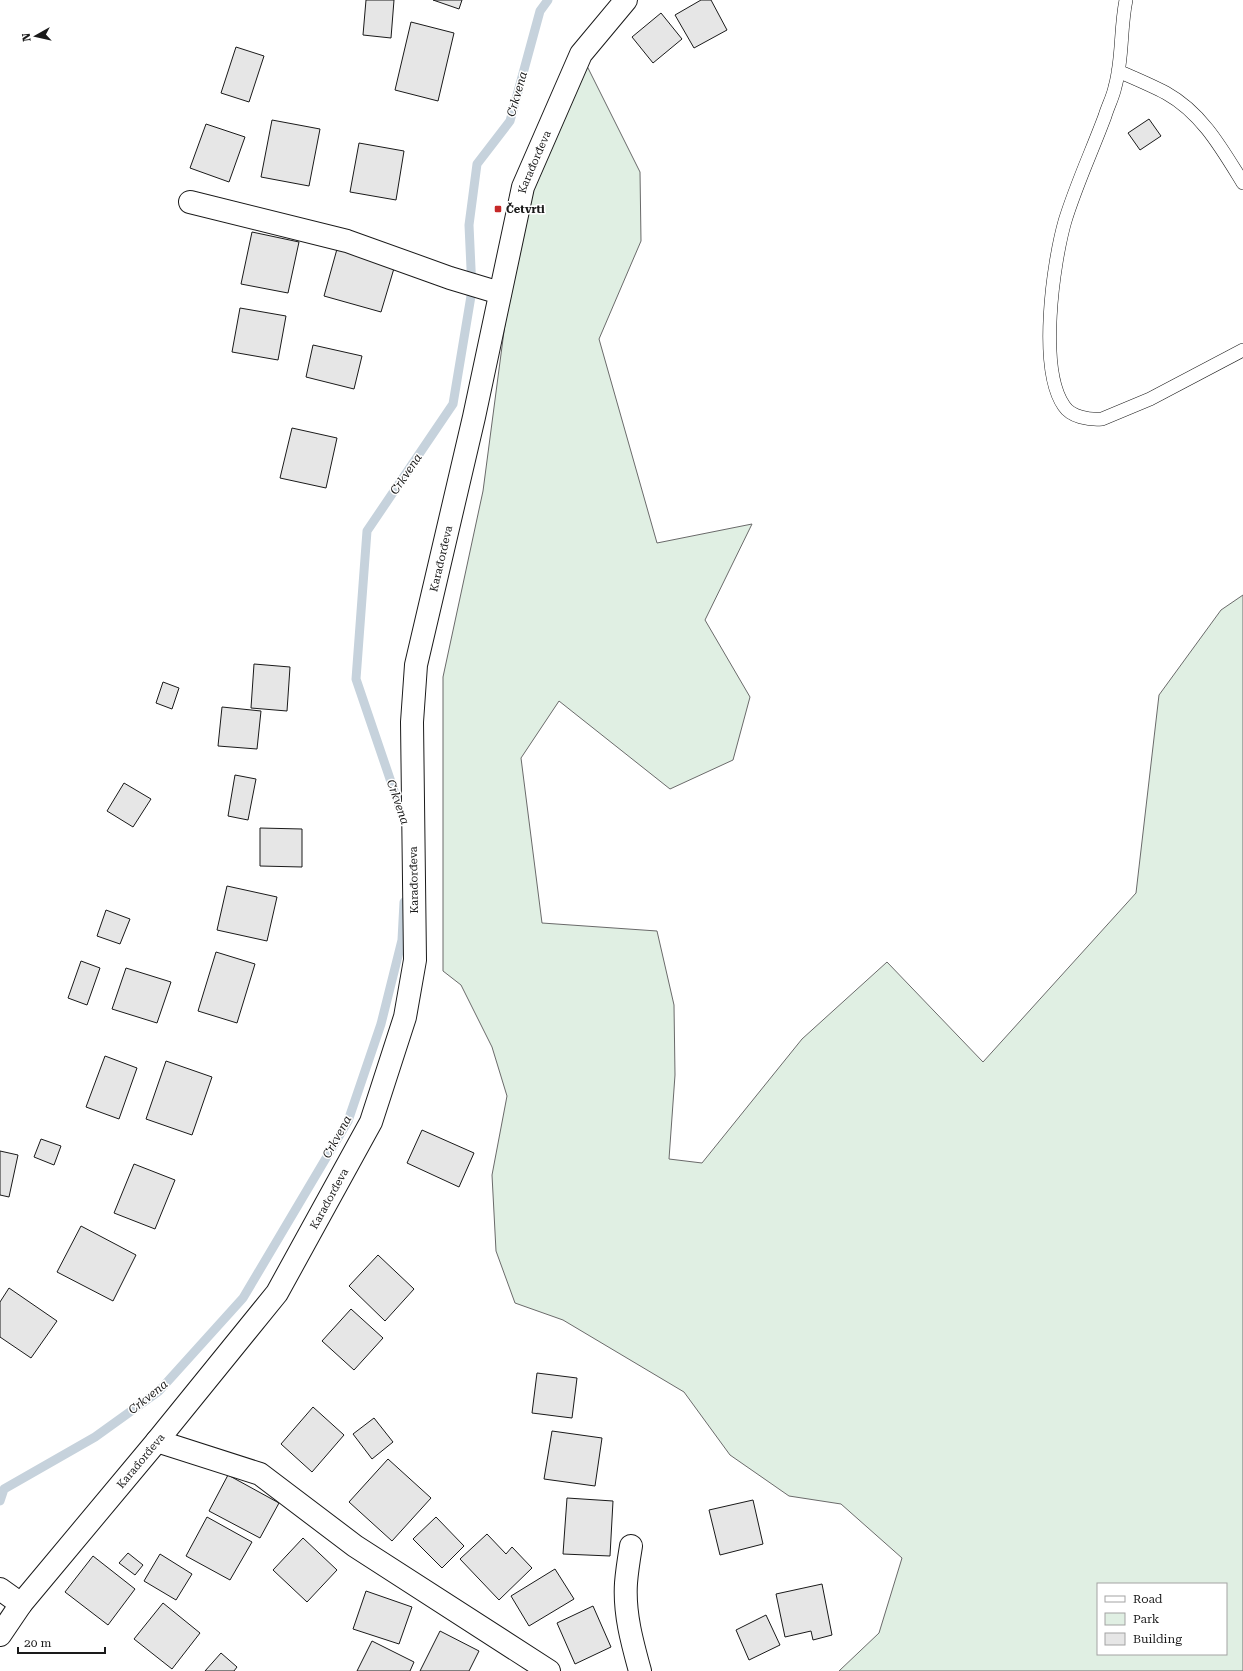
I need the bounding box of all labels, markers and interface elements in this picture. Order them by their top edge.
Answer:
north arrow [16,16,56,56]
text: N [19,32,34,42]
water label: Crkvena [504,70,530,118]
street label: Karađorđeva [515,128,553,195]
place label: Četvrti [506,202,545,216]
marker: Četvrti [493,204,503,214]
water label: Crkvena [387,451,425,497]
street label: Karađorđeva [427,524,455,593]
water label: Crkvena [384,778,412,826]
street label: Karađorđeva [407,846,421,914]
water label: Crkvena [320,1113,354,1161]
street label: Karađorđeva [307,1166,351,1231]
water label: Crkvena [125,1377,171,1417]
street label: Karađorđeva [114,1431,167,1491]
legend [1097,1583,1227,1655]
text: Road [1133,1592,1163,1606]
text: Park [1133,1612,1160,1626]
scale bar [18,1629,105,1655]
text: Building [1133,1632,1182,1646]
text: 20 m [24,1636,51,1650]

